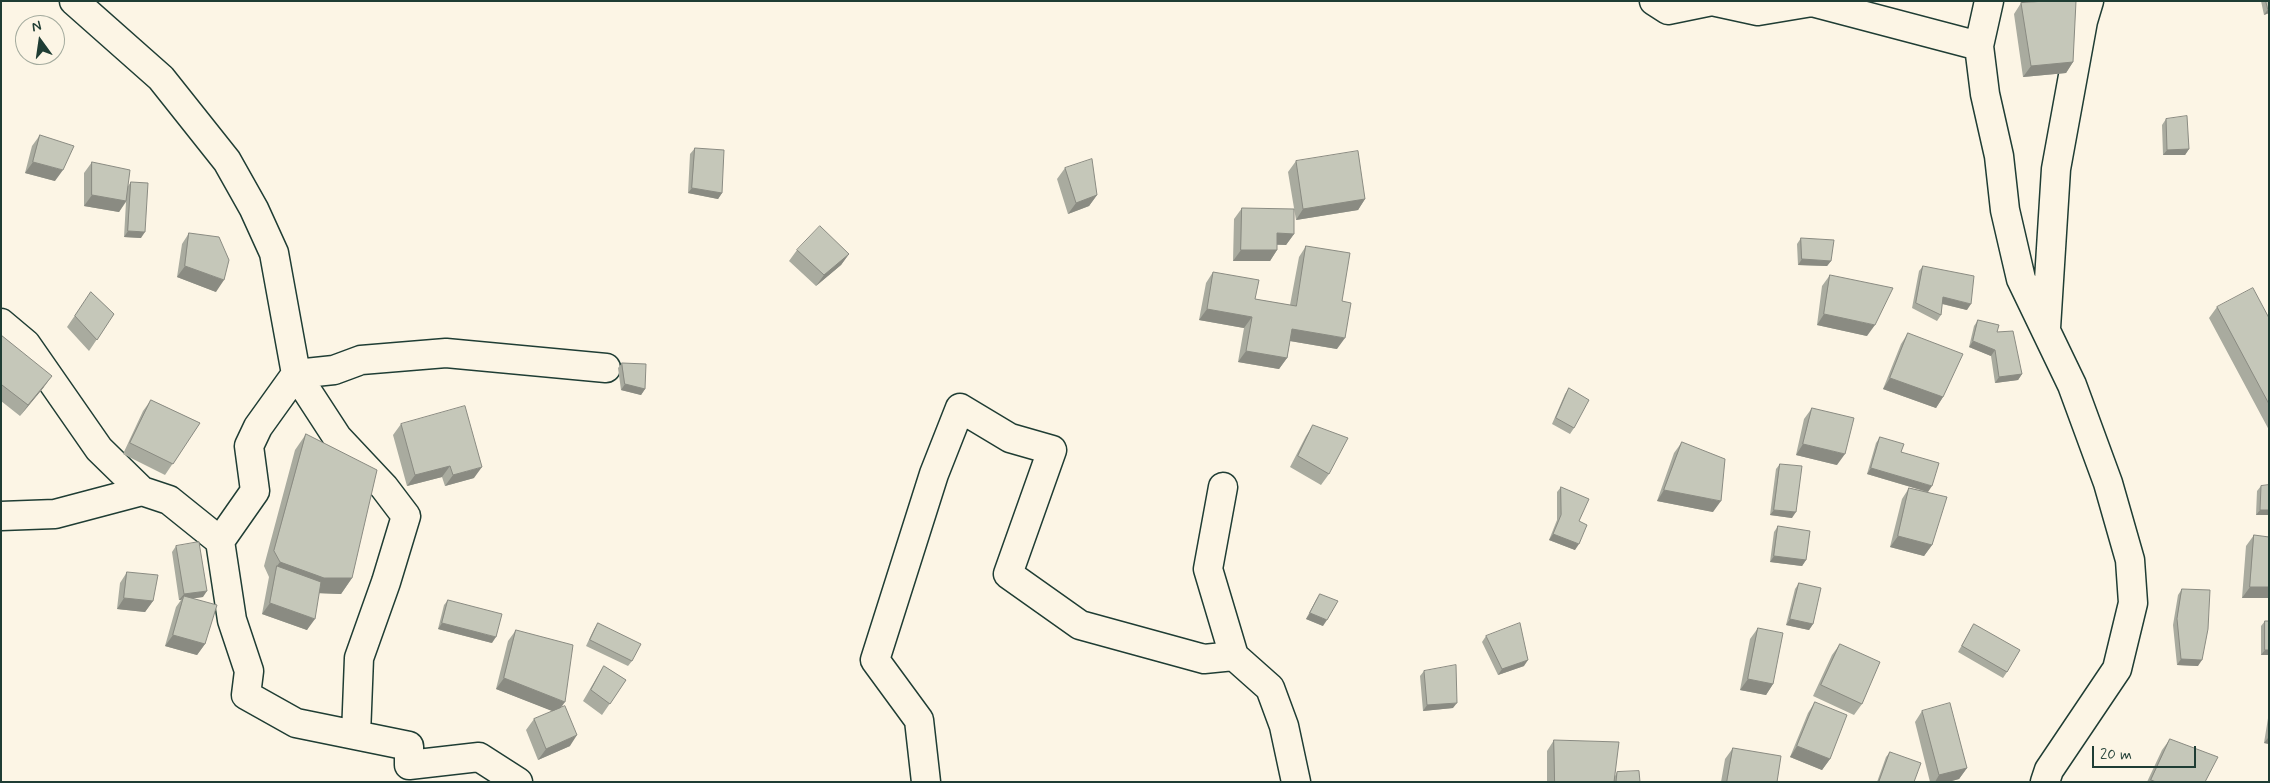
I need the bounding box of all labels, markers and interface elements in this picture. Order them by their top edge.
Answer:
north arrow [15,15,65,65]
text: N [30,17,43,36]
scale bar [2095,736,2199,768]
text: 20 m [2100,745,2132,765]

